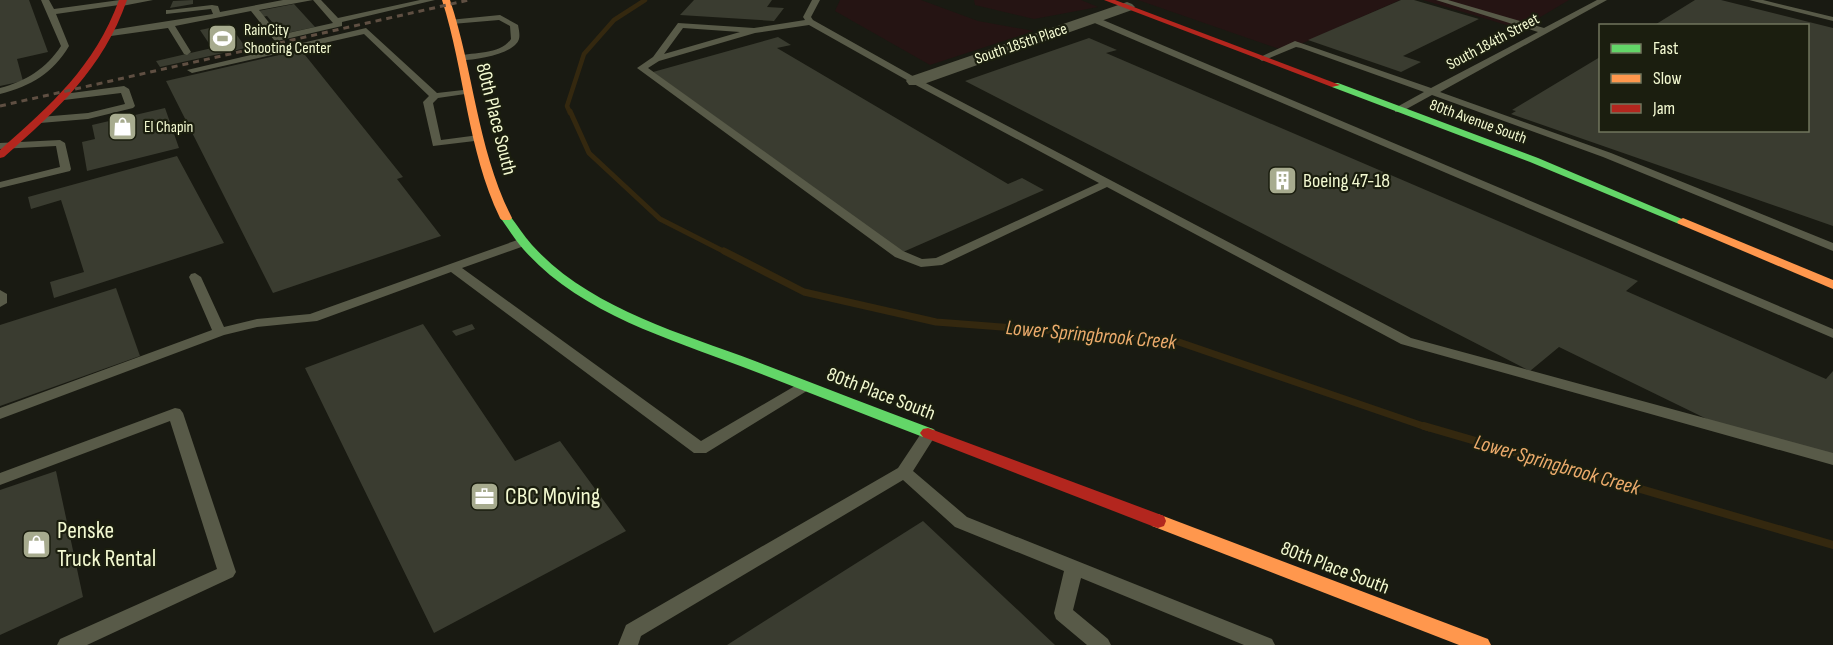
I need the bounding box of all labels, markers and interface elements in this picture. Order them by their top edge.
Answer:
street label: South 184th Street [1443,10,1543,74]
street label: South 185th Place [972,19,1070,69]
place label: RainCity Shooting Center [244,21,332,58]
sports icon: RainCity Shooting Center [207,23,239,55]
legend [1599,24,1809,132]
text: Fast [1653,38,1679,59]
street label: 80th Place South [471,61,521,177]
text: Slow [1653,68,1682,89]
street label: 80th Avenue South [1427,96,1529,148]
text: Jam [1652,98,1675,119]
shop icon: El Chapin [107,111,139,143]
place label: El Chapin [144,118,193,137]
building icon: Boeing 47-18 [1266,165,1298,197]
place label: Boeing 47-18 [1303,169,1390,193]
water label: Lower Springbrook Creek [1005,315,1178,355]
street label: 80th Place South [823,362,939,426]
water label: Lower Springbrook Creek [1471,429,1644,501]
office icon: CBC Moving [468,480,500,512]
place label: CBC Moving [505,482,600,511]
place label: Penske Truck Rental [57,516,156,573]
shop icon: Penske Truck Rental [20,528,52,560]
street label: 80th Place South [1277,536,1393,600]

